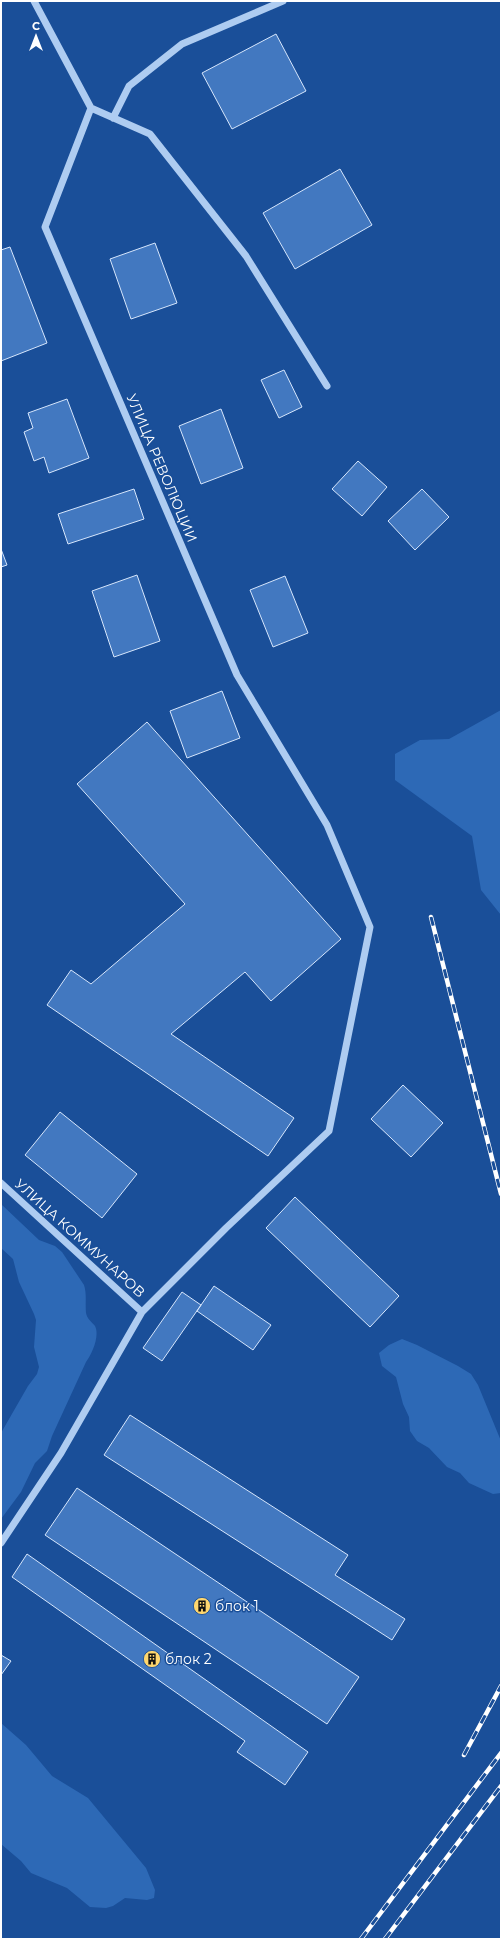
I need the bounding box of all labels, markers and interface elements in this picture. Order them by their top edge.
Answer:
north arrow [16,16,56,56]
text: С [32,19,40,33]
street label: УЛИЦА РЕВОЛЮЦИИ [123,391,201,545]
street label: УЛИЦА КОММУНАРОВ [11,1175,149,1301]
building icon: блок 1 [192,1596,212,1616]
place label: блок 1 [215,1597,259,1615]
building icon: блок 2 [142,1649,162,1669]
place label: блок 2 [165,1650,212,1668]

